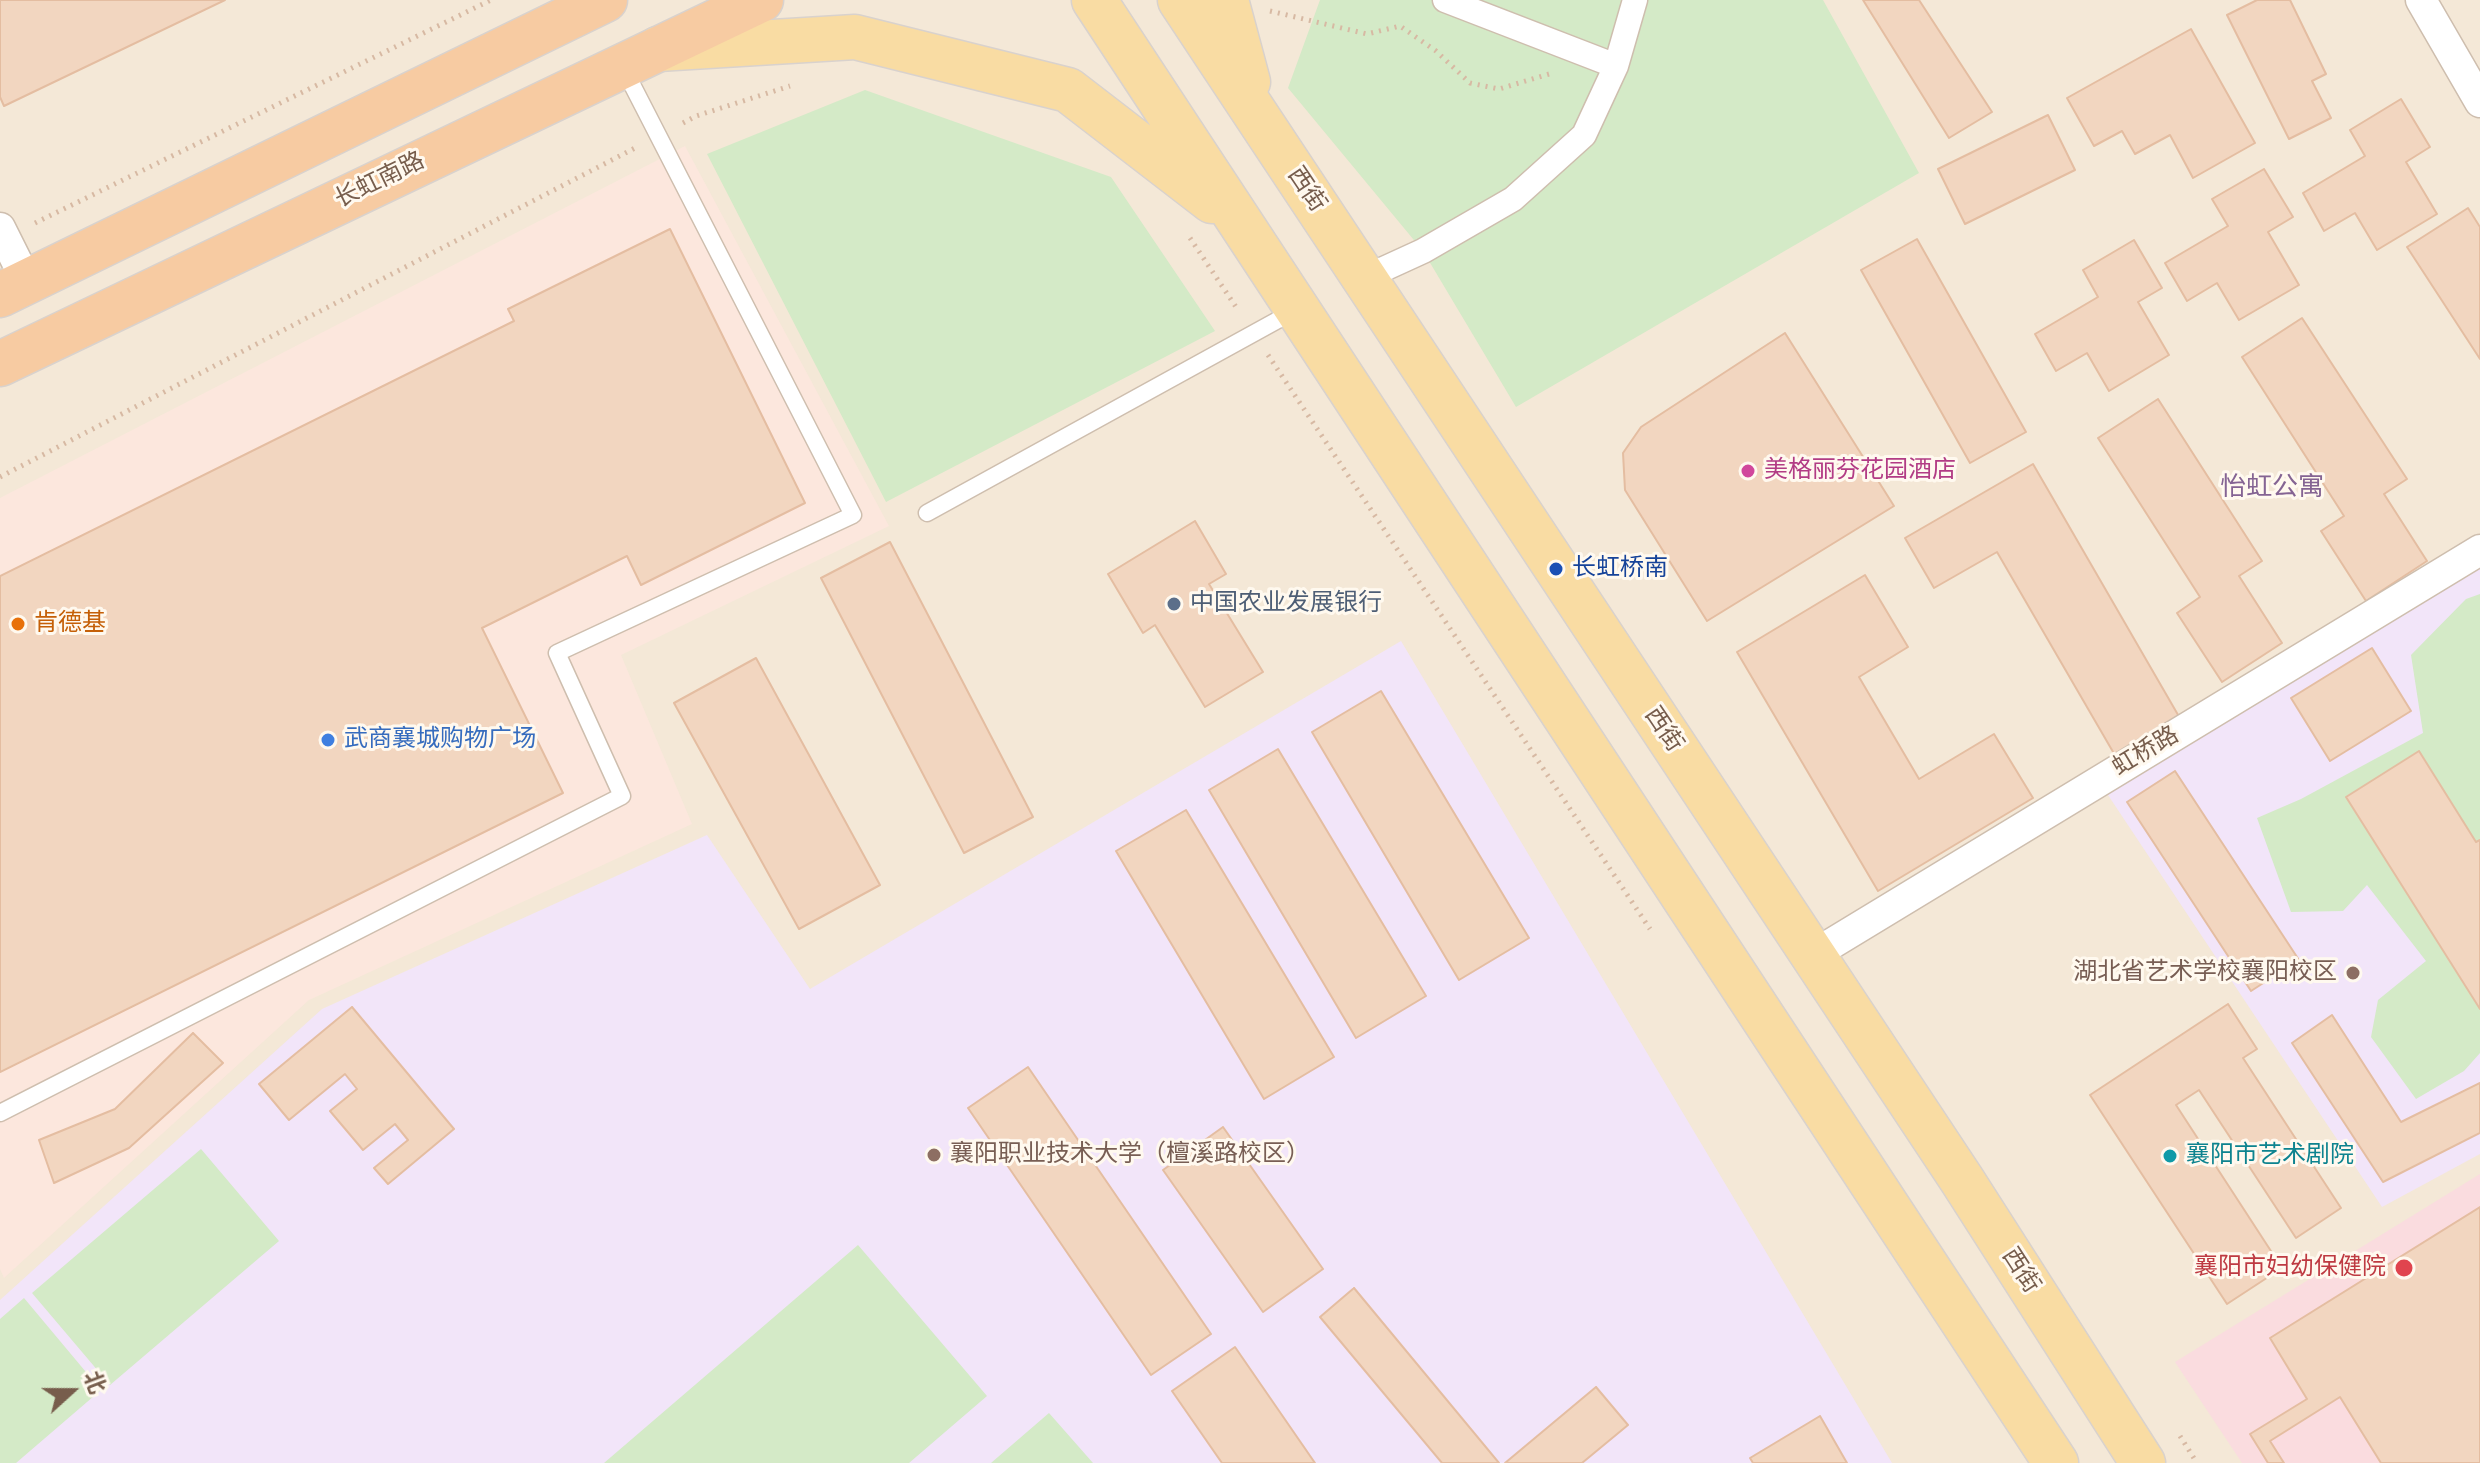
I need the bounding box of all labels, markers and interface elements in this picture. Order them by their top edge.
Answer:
street label: 长虹南路 [331,147,429,215]
street label: 西街 [1281,162,1331,218]
place label: 美格丽芬花园酒店 [1764,457,1956,485]
marker: 美格丽芬花园酒店 [1739,462,1757,480]
district label: 怡虹公寓 [2220,472,2324,504]
place label: 长虹桥南 [1572,555,1668,583]
marker: 长虹桥南 [1547,560,1565,578]
place label: 中国农业发展银行 [1190,590,1382,618]
marker: 中国农业发展银行 [1165,595,1183,613]
place label: 肯德基 [34,610,106,638]
marker: 肯德基 [9,615,27,633]
street label: 西街 [1638,702,1688,758]
street label: 虹桥路 [2108,721,2184,783]
place label: 武商襄城购物广场 [344,726,536,754]
marker: 武商襄城购物广场 [319,731,337,749]
place label: 湖北省艺术学校襄阳校区 [2073,959,2337,987]
marker: 湖北省艺术学校襄阳校区 [2344,964,2362,982]
place label: 襄阳职业技术大学（檀溪路校区） [950,1141,1310,1169]
place label: 襄阳市艺术剧院 [2186,1142,2354,1170]
marker: 襄阳职业技术大学（檀溪路校区） [925,1146,943,1164]
marker: 襄阳市艺术剧院 [2161,1147,2179,1165]
street label: 西街 [1995,1243,2045,1299]
place label: 襄阳市妇幼保健院 [2194,1254,2386,1282]
marker: 襄阳市妇幼保健院 [2393,1257,2415,1279]
north arrow [32,1351,112,1431]
text: 北 [79,1367,110,1397]

